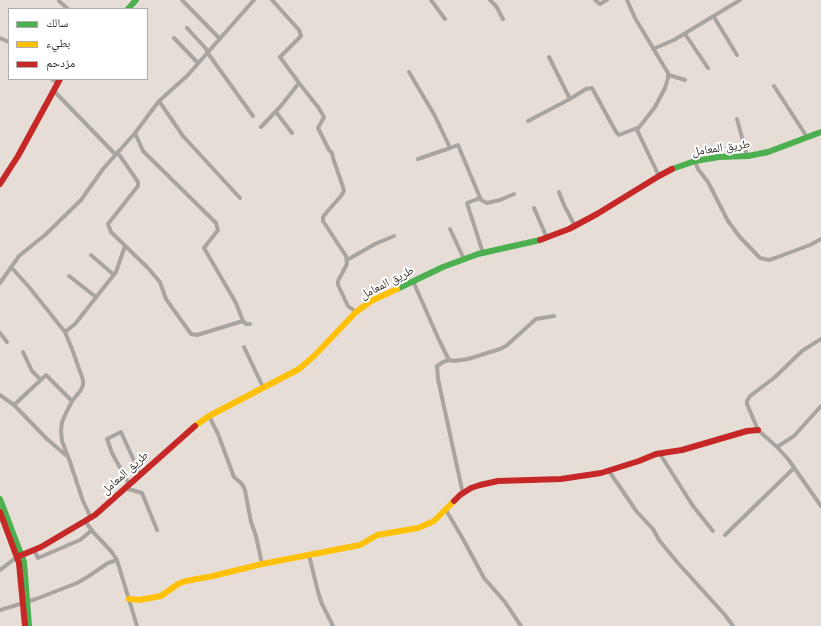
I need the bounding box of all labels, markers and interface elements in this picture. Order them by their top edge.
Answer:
legend [8,8,148,80]
text: سالك [46,14,68,31]
text: بطيء [46,34,70,51]
text: مزدحم [46,54,75,71]
street label: طريق المعامل [691,137,751,159]
street label: طريق المعامل [358,263,416,303]
street label: طريق المعامل [98,448,152,498]

